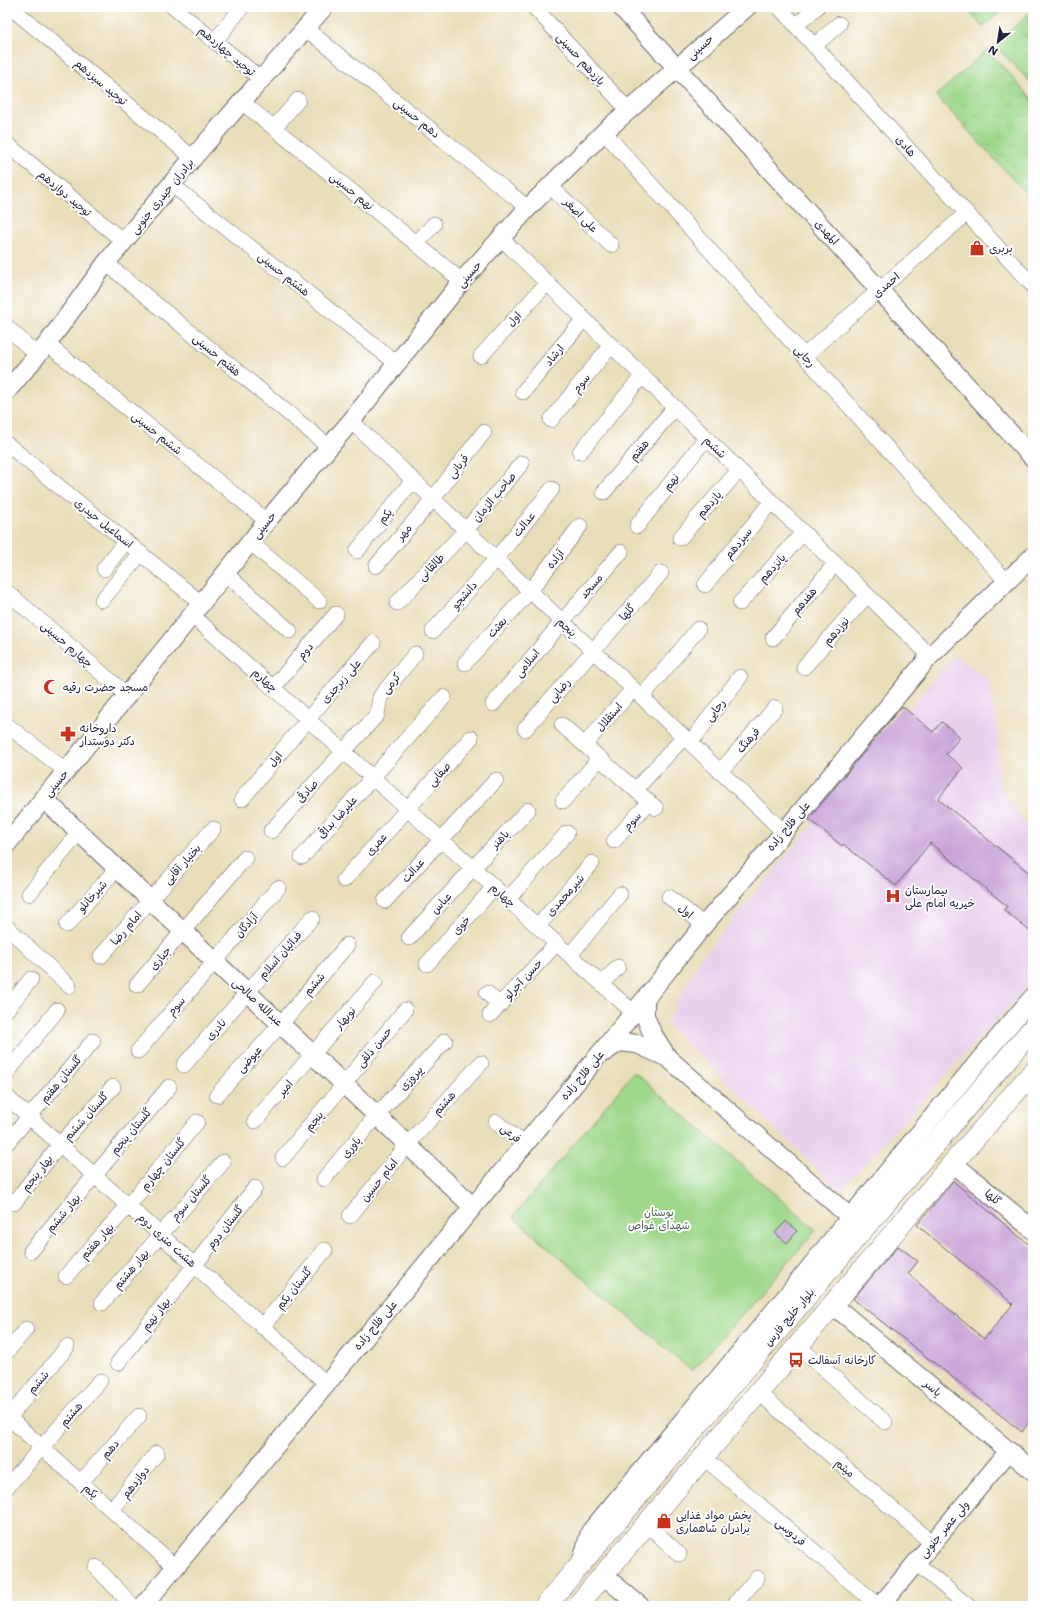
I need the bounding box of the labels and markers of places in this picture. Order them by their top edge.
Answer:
shop icon: بربری [968,239,986,257]
place label: بربری [989,241,1013,256]
mosque icon: مسجد حضرت رقیه [42,678,60,696]
place label: مسجد حضرت رقیه [63,680,148,695]
place label: داروخانه دکتر دوستدار [79,721,135,749]
pharmacy icon: داروخانه دکتر دوستدار [59,725,77,743]
place label: بیمارستان خیریه امام علی [905,883,975,912]
hospital icon: بیمارستان خیریه امام علی [884,887,902,905]
bus stop icon: کارخانه آسفالت [787,1351,805,1369]
place label: کارخانه آسفالت [808,1353,876,1368]
place label: پخش مواد غذایی برادران شاهماری [676,1508,751,1536]
shop icon: پخش مواد غذایی برادران شاهماری [655,1512,673,1530]

